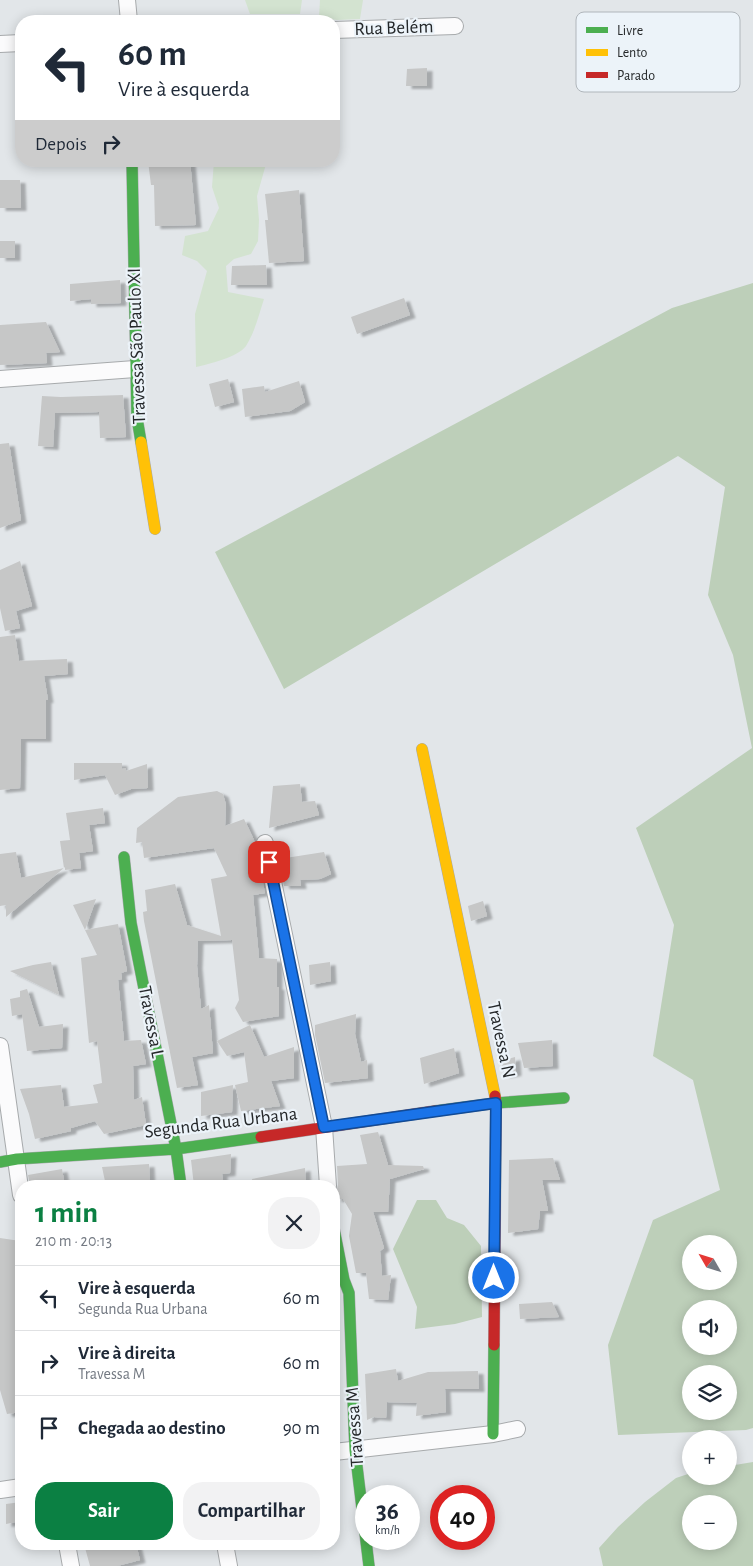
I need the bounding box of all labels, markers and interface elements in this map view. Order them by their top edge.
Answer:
legend [576,12,740,92]
street label: Rua Belém [354,17,434,39]
text: Livre [617,24,643,38]
icon: left [35,35,100,100]
text: 60 m [118,37,187,72]
text: Lento [617,46,648,60]
text: Parado [617,69,655,83]
text: Vire à esquerda [118,78,250,100]
icon: right [97,130,125,158]
text: Depois [35,135,87,154]
street label: Travessa São Paulo XI [125,268,149,424]
pin [248,841,290,883]
icon: arrive [255,848,283,876]
street label: Travessa L [135,984,167,1060]
street label: Travessa N [484,1000,518,1080]
street label: Segunda Rua Urbana [143,1104,299,1142]
button: close [268,1197,320,1249]
text: 1 min [35,1198,98,1228]
text: 210 m · 20:13 [35,1233,112,1249]
north arrow [682,1235,738,1290]
map controls [682,1235,737,1550]
position arrow [467,1251,519,1303]
text: Vire à esquerda [78,1279,195,1298]
icon: left [35,1284,63,1312]
text: 60 m [283,1289,320,1308]
button: sound [682,1300,737,1355]
text: Segunda Rua Urbana [78,1301,208,1317]
text: Vire à direita [78,1344,176,1363]
icon: right [35,1349,63,1377]
text: 60 m [283,1354,320,1373]
button: layers [682,1365,737,1420]
text: Travessa M [78,1366,145,1382]
street label: Travessa M [343,1386,367,1468]
icon: arrive [35,1414,63,1442]
text: Chegada ao destino [78,1419,226,1438]
text: 90 m [283,1419,320,1438]
button: + [682,1430,737,1485]
button: Sair [35,1482,173,1540]
button: Compartilhar [183,1482,320,1540]
speed limit sign: 40 [430,1485,495,1550]
button: − [682,1495,737,1550]
text: 36 [376,1499,399,1524]
text: km/h [375,1524,400,1536]

